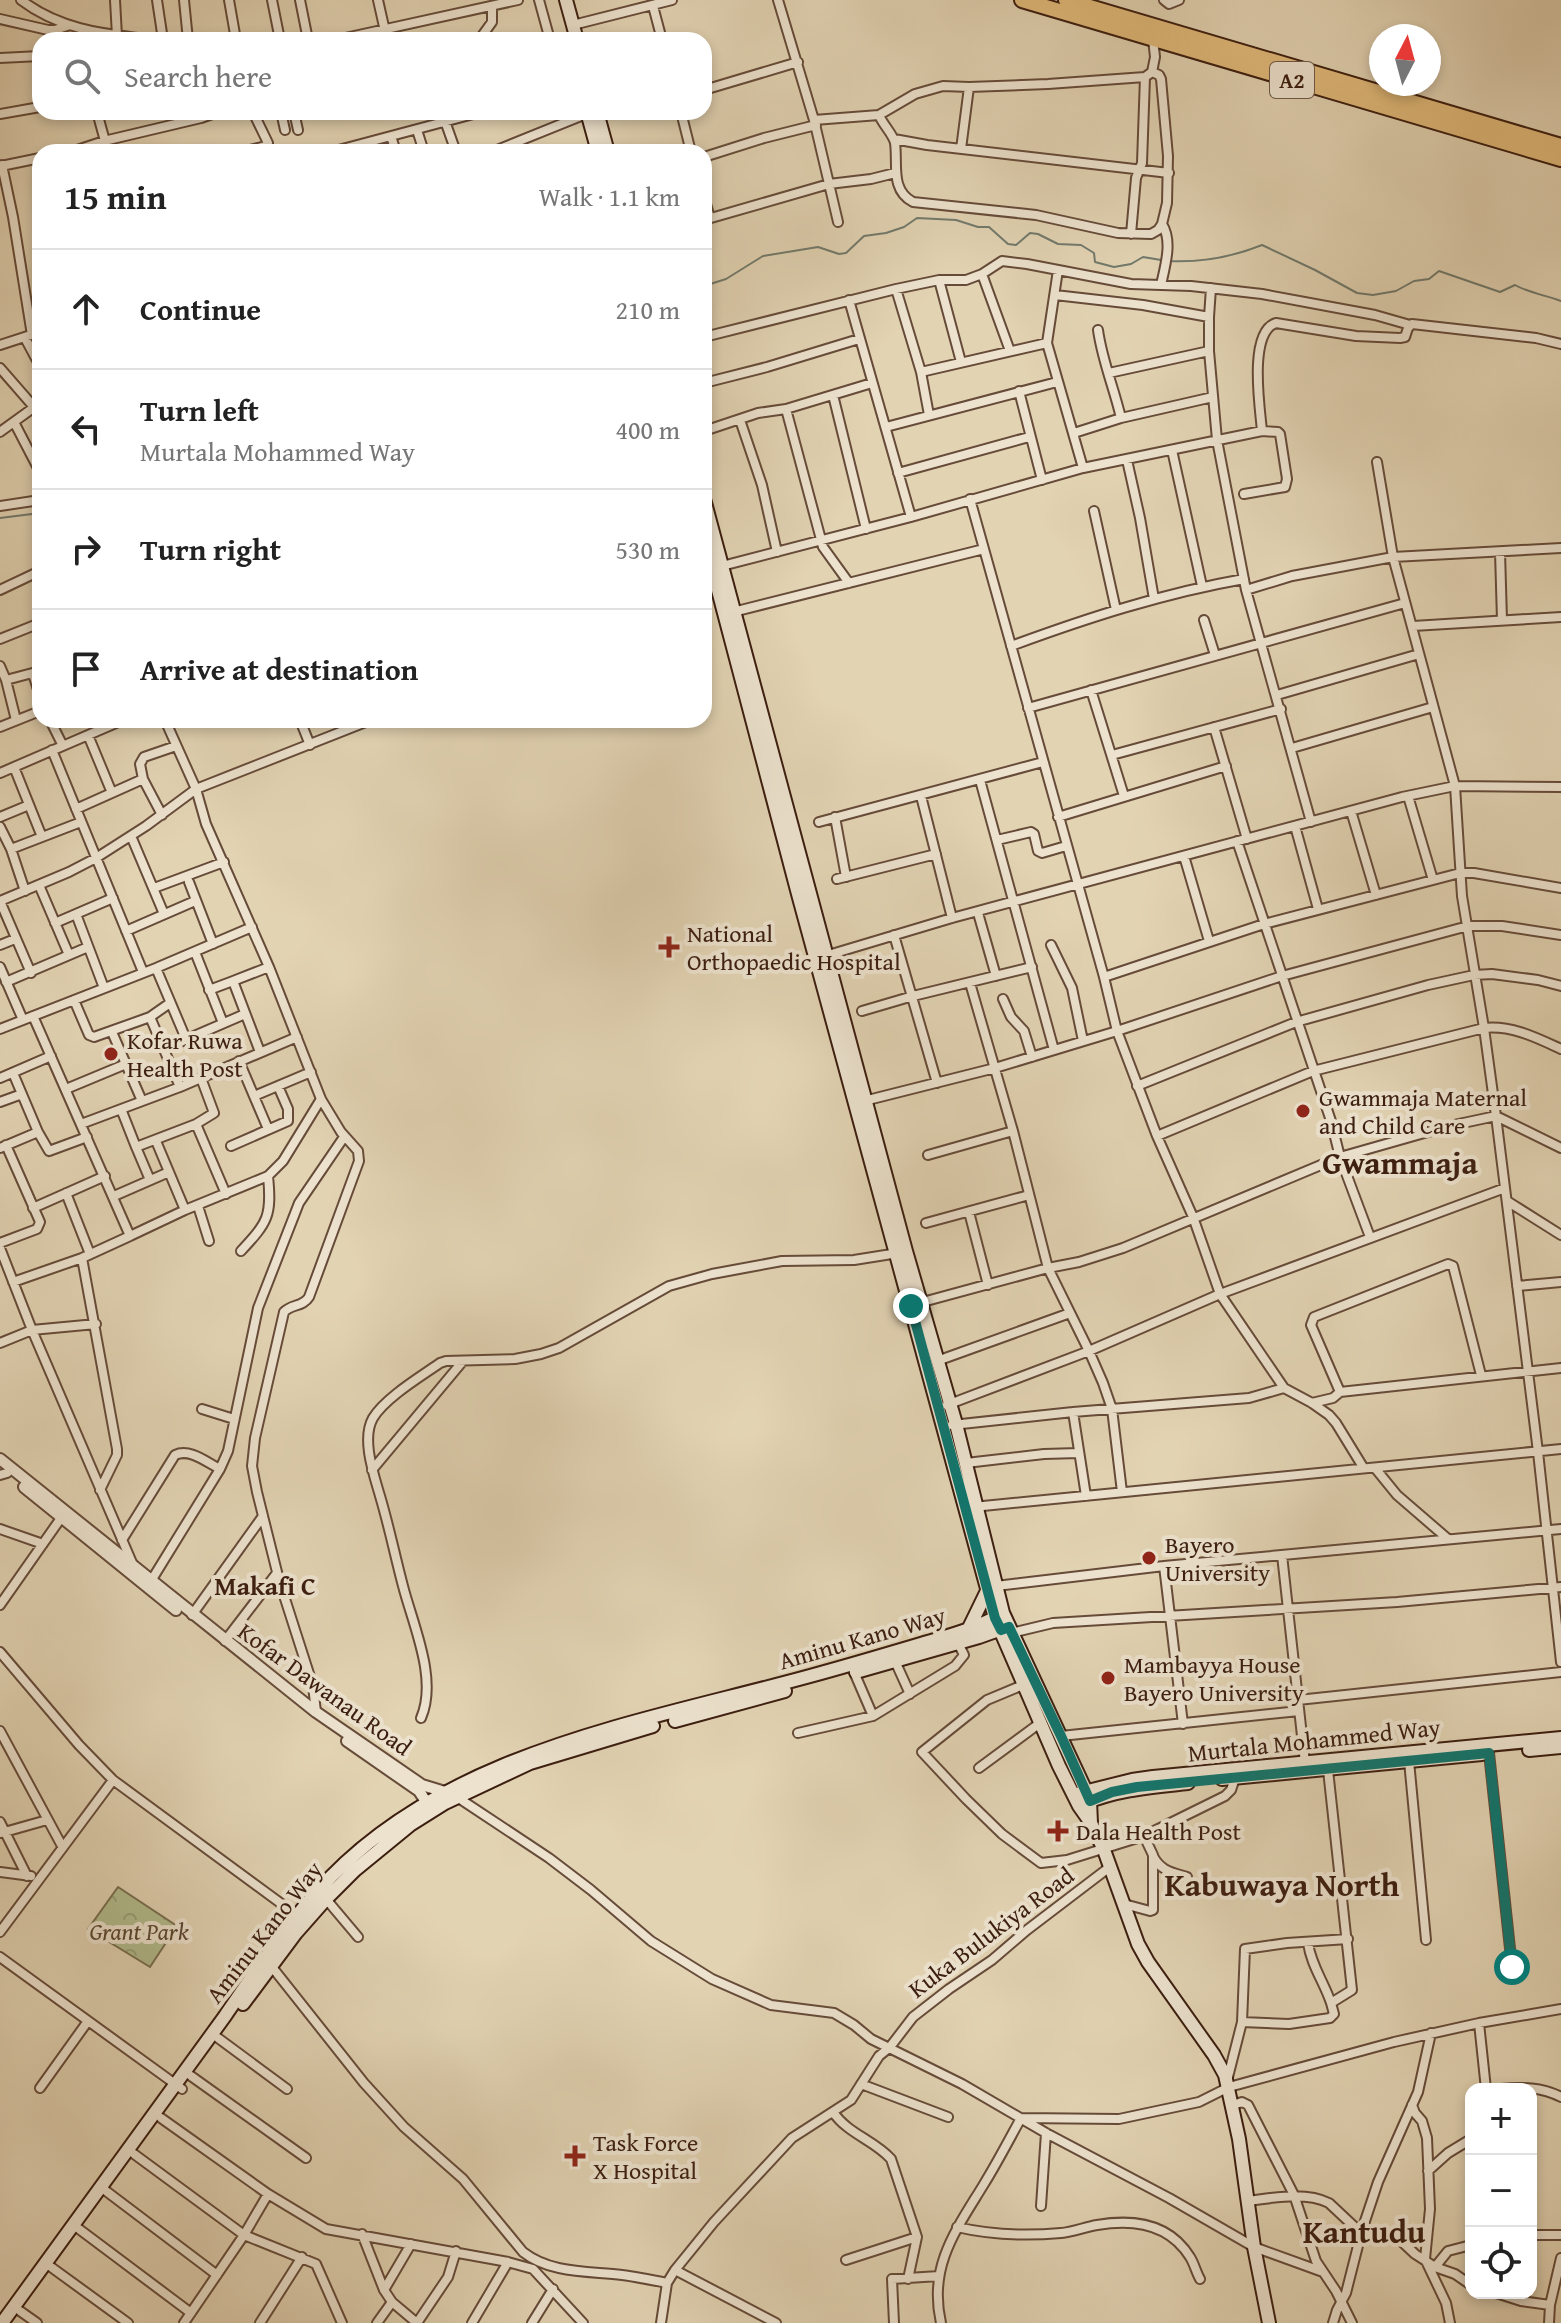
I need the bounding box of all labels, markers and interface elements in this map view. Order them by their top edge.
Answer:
north arrow [1369,24,1441,96]
search box [32,32,712,120]
icon: search [60,54,104,98]
text: Search here [124,54,272,98]
road number: A2 [1270,62,1314,98]
text: 15 min [64,172,166,221]
text: Walk · 1.1 km [539,177,680,216]
icon: ahead [64,287,108,331]
text: Continue [140,287,261,331]
text: 210 m [615,290,680,329]
text: Turn left [140,388,259,432]
icon: left [64,407,108,451]
text: 400 m [615,410,680,449]
text: Murtala Mohammed Way [140,432,415,471]
icon: right [64,527,108,571]
text: Turn right [140,527,281,571]
text: 530 m [615,530,680,569]
icon: arrive [64,647,108,691]
text: Arrive at destination [140,647,418,691]
place label: National Orthopaedic Hospital [687,916,901,979]
marker: National Orthopaedic Hospital [658,936,680,958]
place label: Kofar Ruwa Health Post [127,1023,243,1086]
marker: Kofar Ruwa Health Post [102,1045,120,1063]
place label: Gwammaja Maternal and Child Care [1319,1080,1527,1143]
marker: Gwammaja Maternal and Child Care [1294,1102,1312,1120]
district label: Gwammaja [1322,1139,1478,1186]
route end [893,1288,929,1324]
place label: Bayero University [1165,1527,1270,1590]
marker: Bayero University [1140,1549,1158,1567]
district label: Makafi C [214,1566,316,1605]
street label: Aminu Kano Way [775,1597,950,1679]
street label: Kofar Dawanau Road [231,1614,419,1764]
place label: Mambayya House Bayero University [1124,1647,1304,1710]
marker: Mambayya House Bayero University [1099,1669,1117,1687]
street label: Murtala Mohammed Way [1186,1709,1442,1771]
place label: Dala Health Post [1076,1814,1241,1849]
marker: Dala Health Post [1047,1820,1069,1842]
street label: Aminu Kano Way [197,1853,331,2011]
street label: Kuka Bulukiya Road [901,1858,1081,2006]
district label: Kabuwaya North [1165,1861,1400,1908]
park label: Grant Park [89,1914,189,1949]
route start [1494,1949,1530,1985]
map controls [1465,2083,1537,2299]
button: + [1465,2083,1537,2155]
place label: Task Force X Hospital [593,2125,698,2188]
marker: Task Force X Hospital [564,2145,586,2167]
button: − [1465,2155,1537,2227]
district label: Kantudu [1303,2208,1426,2255]
button: locate [1465,2227,1537,2299]

